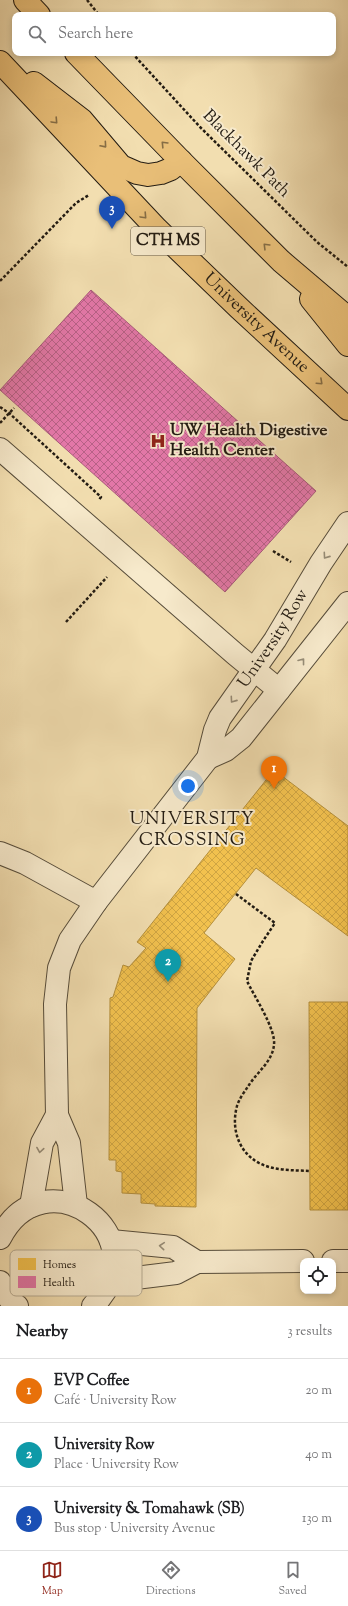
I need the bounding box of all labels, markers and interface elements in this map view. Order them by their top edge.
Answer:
search box [12,12,336,56]
icon: search [26,23,48,45]
text: Search here [58,24,133,45]
street label: Blackhawk Path [197,105,295,203]
one-way arrow [50,116,58,124]
one-way arrow [99,141,106,148]
one-way arrow [161,141,169,149]
pin: 3 [99,196,125,229]
one-way arrow [139,211,147,219]
road number: CTH MS [131,227,205,255]
one-way arrow [263,243,271,251]
street label: University Avenue [198,268,314,379]
one-way arrow [315,378,322,385]
place label: UW Health Digestive Health Center [170,419,328,463]
hospital icon: UW Health Digestive Health Center [149,432,167,450]
one-way arrow [324,551,331,558]
street label: University Row [232,585,315,693]
one-way arrow [297,659,304,666]
one-way arrow [230,696,238,703]
pin: 1 [261,756,287,789]
your location [178,776,198,796]
district label: UNIVERSITY CROSSING [129,807,255,854]
pin: 2 [155,949,181,982]
one-way arrow [37,1147,45,1153]
one-way arrow [159,1241,166,1250]
legend [10,1250,142,1296]
text: Homes [43,1257,76,1273]
map controls [300,1258,336,1294]
button: locate [300,1258,336,1294]
text: Health [43,1275,76,1291]
text: Nearby [16,1320,68,1344]
text: 3 results [287,1323,332,1341]
text: EVP Coffee [54,1371,129,1392]
text: 1 [27,1382,31,1400]
text: 20 m [306,1382,332,1400]
text: Café · University Row [54,1392,177,1410]
text: University Row [54,1435,155,1456]
text: 2 [26,1446,32,1464]
text: 40 m [305,1446,332,1464]
text: Place · University Row [54,1456,179,1474]
text: University & Tomahawk (SB) [54,1499,245,1520]
text: 3 [26,1510,32,1528]
text: 130 m [302,1510,332,1528]
text: Bus stop · University Avenue [54,1520,215,1538]
tab: Map [41,1559,63,1599]
tab: Directions [146,1559,196,1599]
tab: Saved [278,1559,307,1599]

